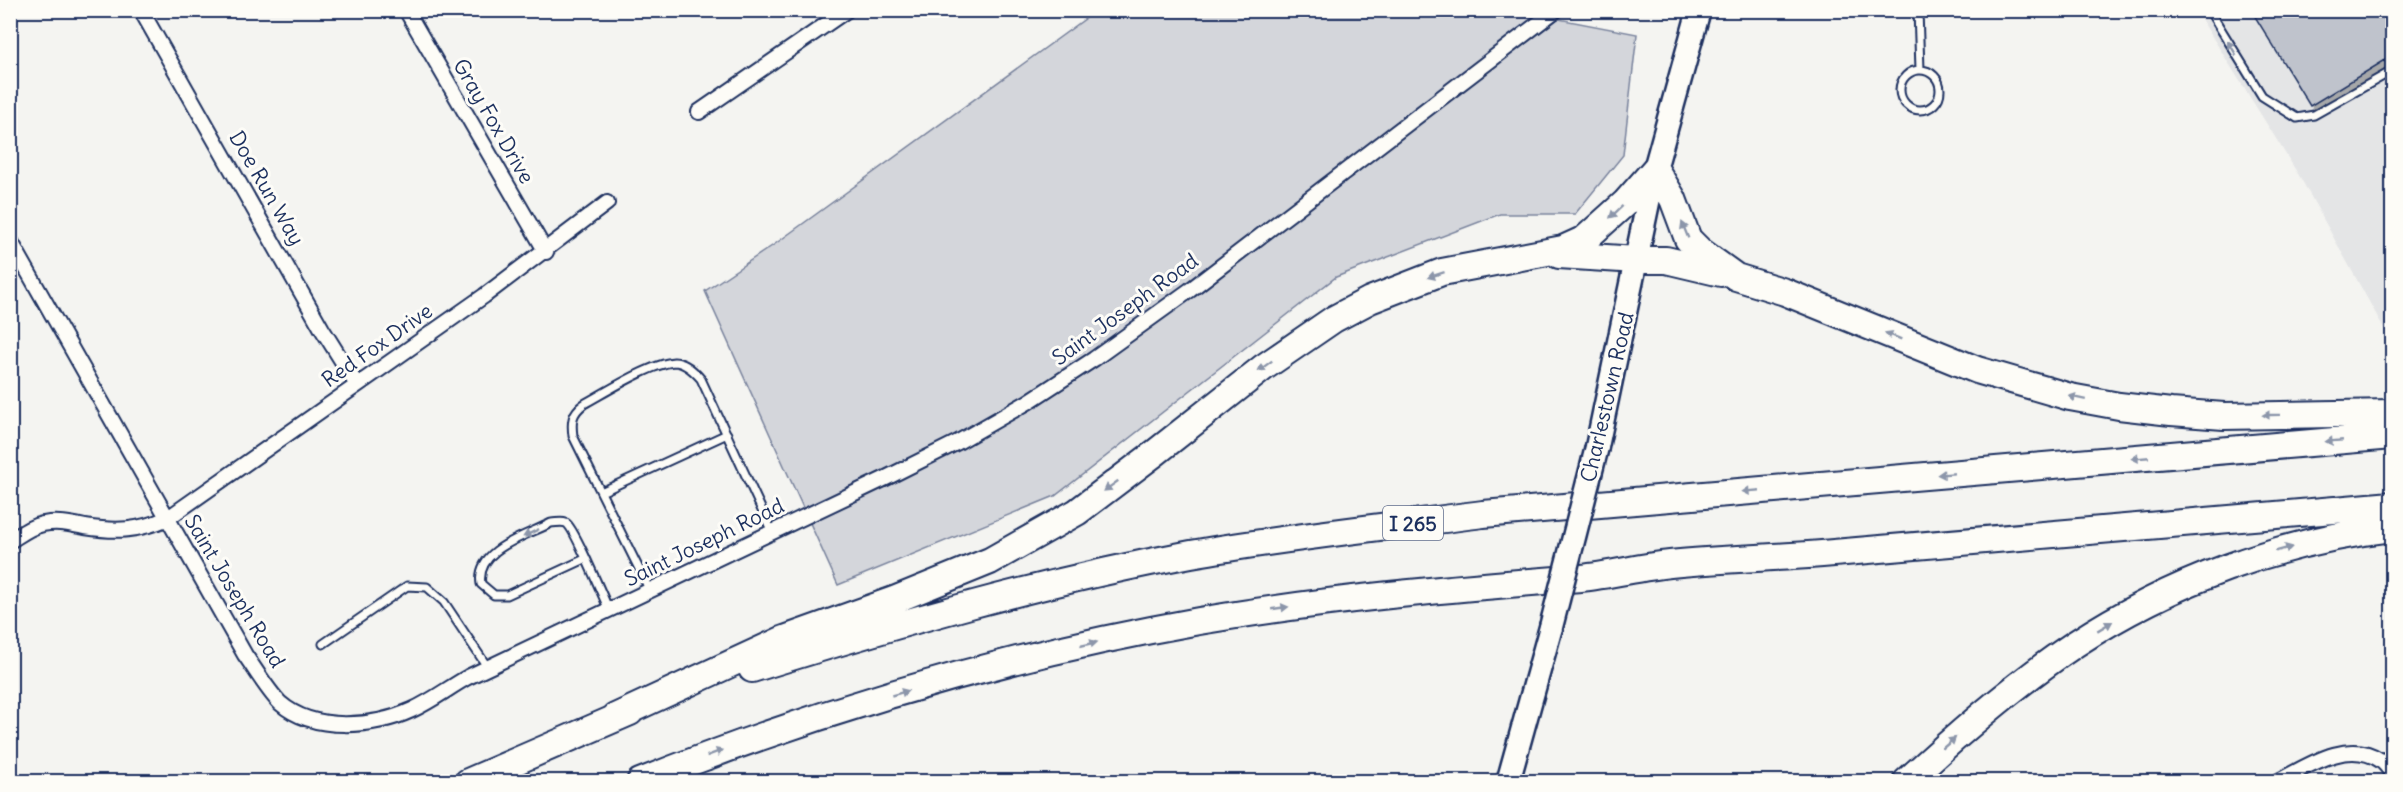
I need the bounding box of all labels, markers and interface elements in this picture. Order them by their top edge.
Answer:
one-way arrow [2226,40,2237,56]
street label: Gray Fox Drive [447,54,541,188]
street label: Doe Run Way [223,126,311,250]
one-way arrow [1608,205,1623,219]
one-way arrow [1680,221,1689,239]
street label: Saint Joseph Road [1047,247,1203,371]
one-way arrow [1427,270,1445,280]
street label: Red Fox Drive [316,297,438,393]
street label: Charlestown Road [1574,309,1640,485]
one-way arrow [1883,331,1901,341]
one-way arrow [1257,360,1273,373]
one-way arrow [2068,393,2087,402]
one-way arrow [2262,410,2281,420]
one-way arrow [2325,436,2344,446]
one-way arrow [2130,453,2149,463]
one-way arrow [1936,469,1955,479]
one-way arrow [1104,480,1119,492]
one-way arrow [1742,486,1761,496]
street label: Saint Joseph Road [620,492,788,592]
road number: I 265 [1383,506,1443,540]
street label: Saint Joseph Road [179,509,291,673]
one-way arrow [523,529,540,538]
one-way arrow [2275,544,2293,554]
one-way arrow [1271,604,1290,613]
one-way arrow [2097,620,2113,631]
one-way arrow [1080,639,1098,649]
one-way arrow [891,687,909,697]
one-way arrow [1942,736,1957,750]
one-way arrow [706,748,724,758]

